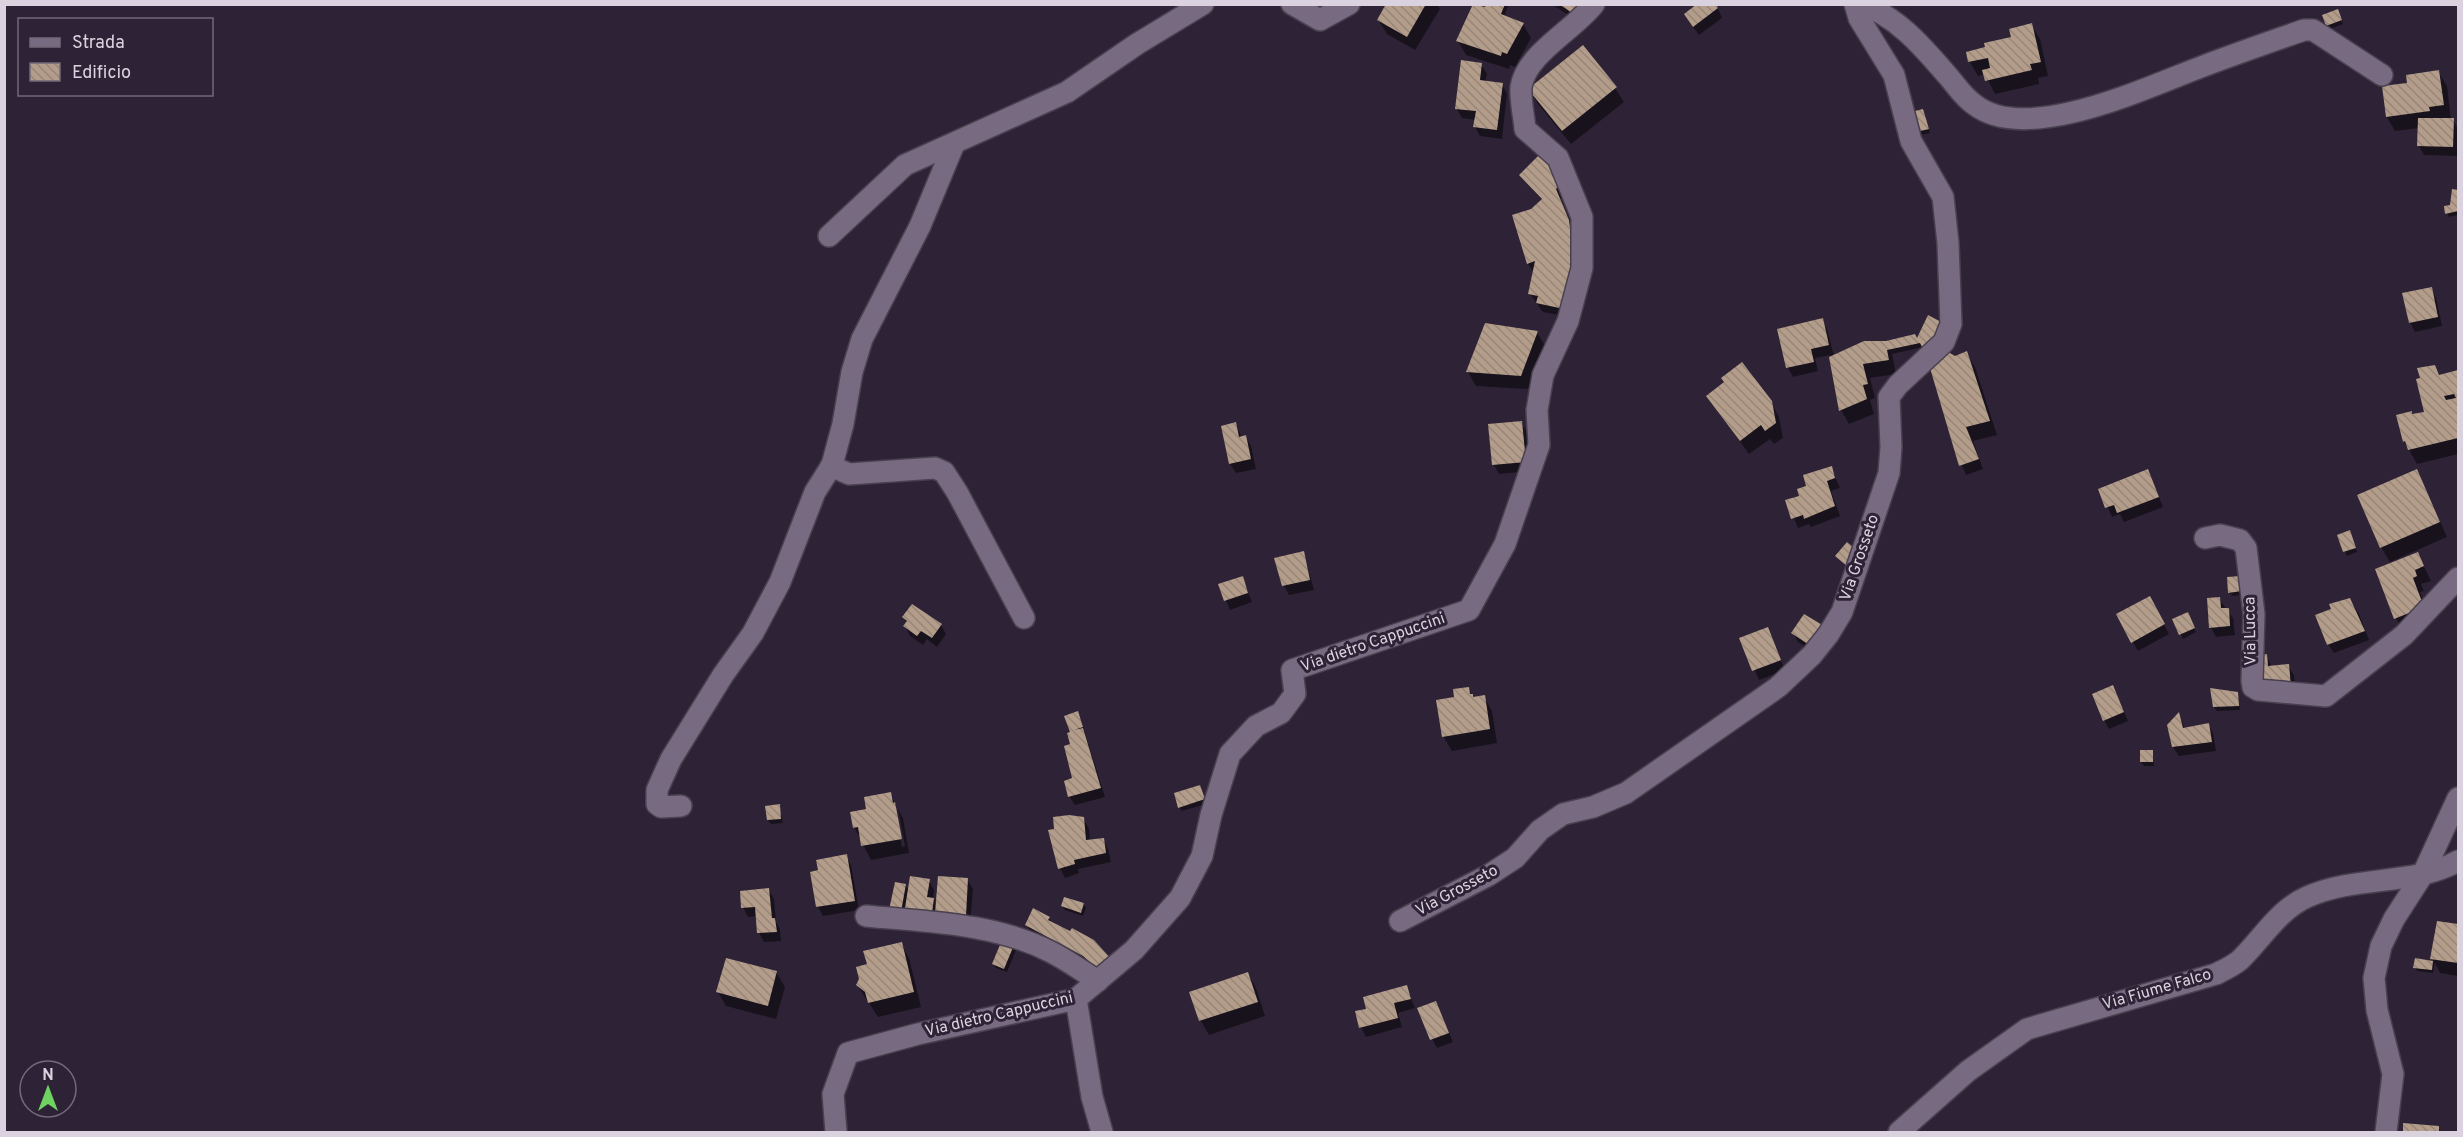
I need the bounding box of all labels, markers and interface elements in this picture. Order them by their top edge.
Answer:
legend [18,18,213,96]
text: Strada [72,32,125,55]
text: Edificio [72,62,131,85]
street label: Via Grosseto [1836,512,1884,604]
street label: Via Lucca [2240,596,2262,666]
street label: Via dietro Cappuccini [1298,609,1448,677]
street label: Via Grosseto [1412,861,1502,921]
street label: Via Fiume Falco [2100,965,2214,1015]
street label: Via dietro Cappuccini [923,988,1075,1042]
north arrow [18,1059,78,1119]
text: N [42,1066,54,1086]

